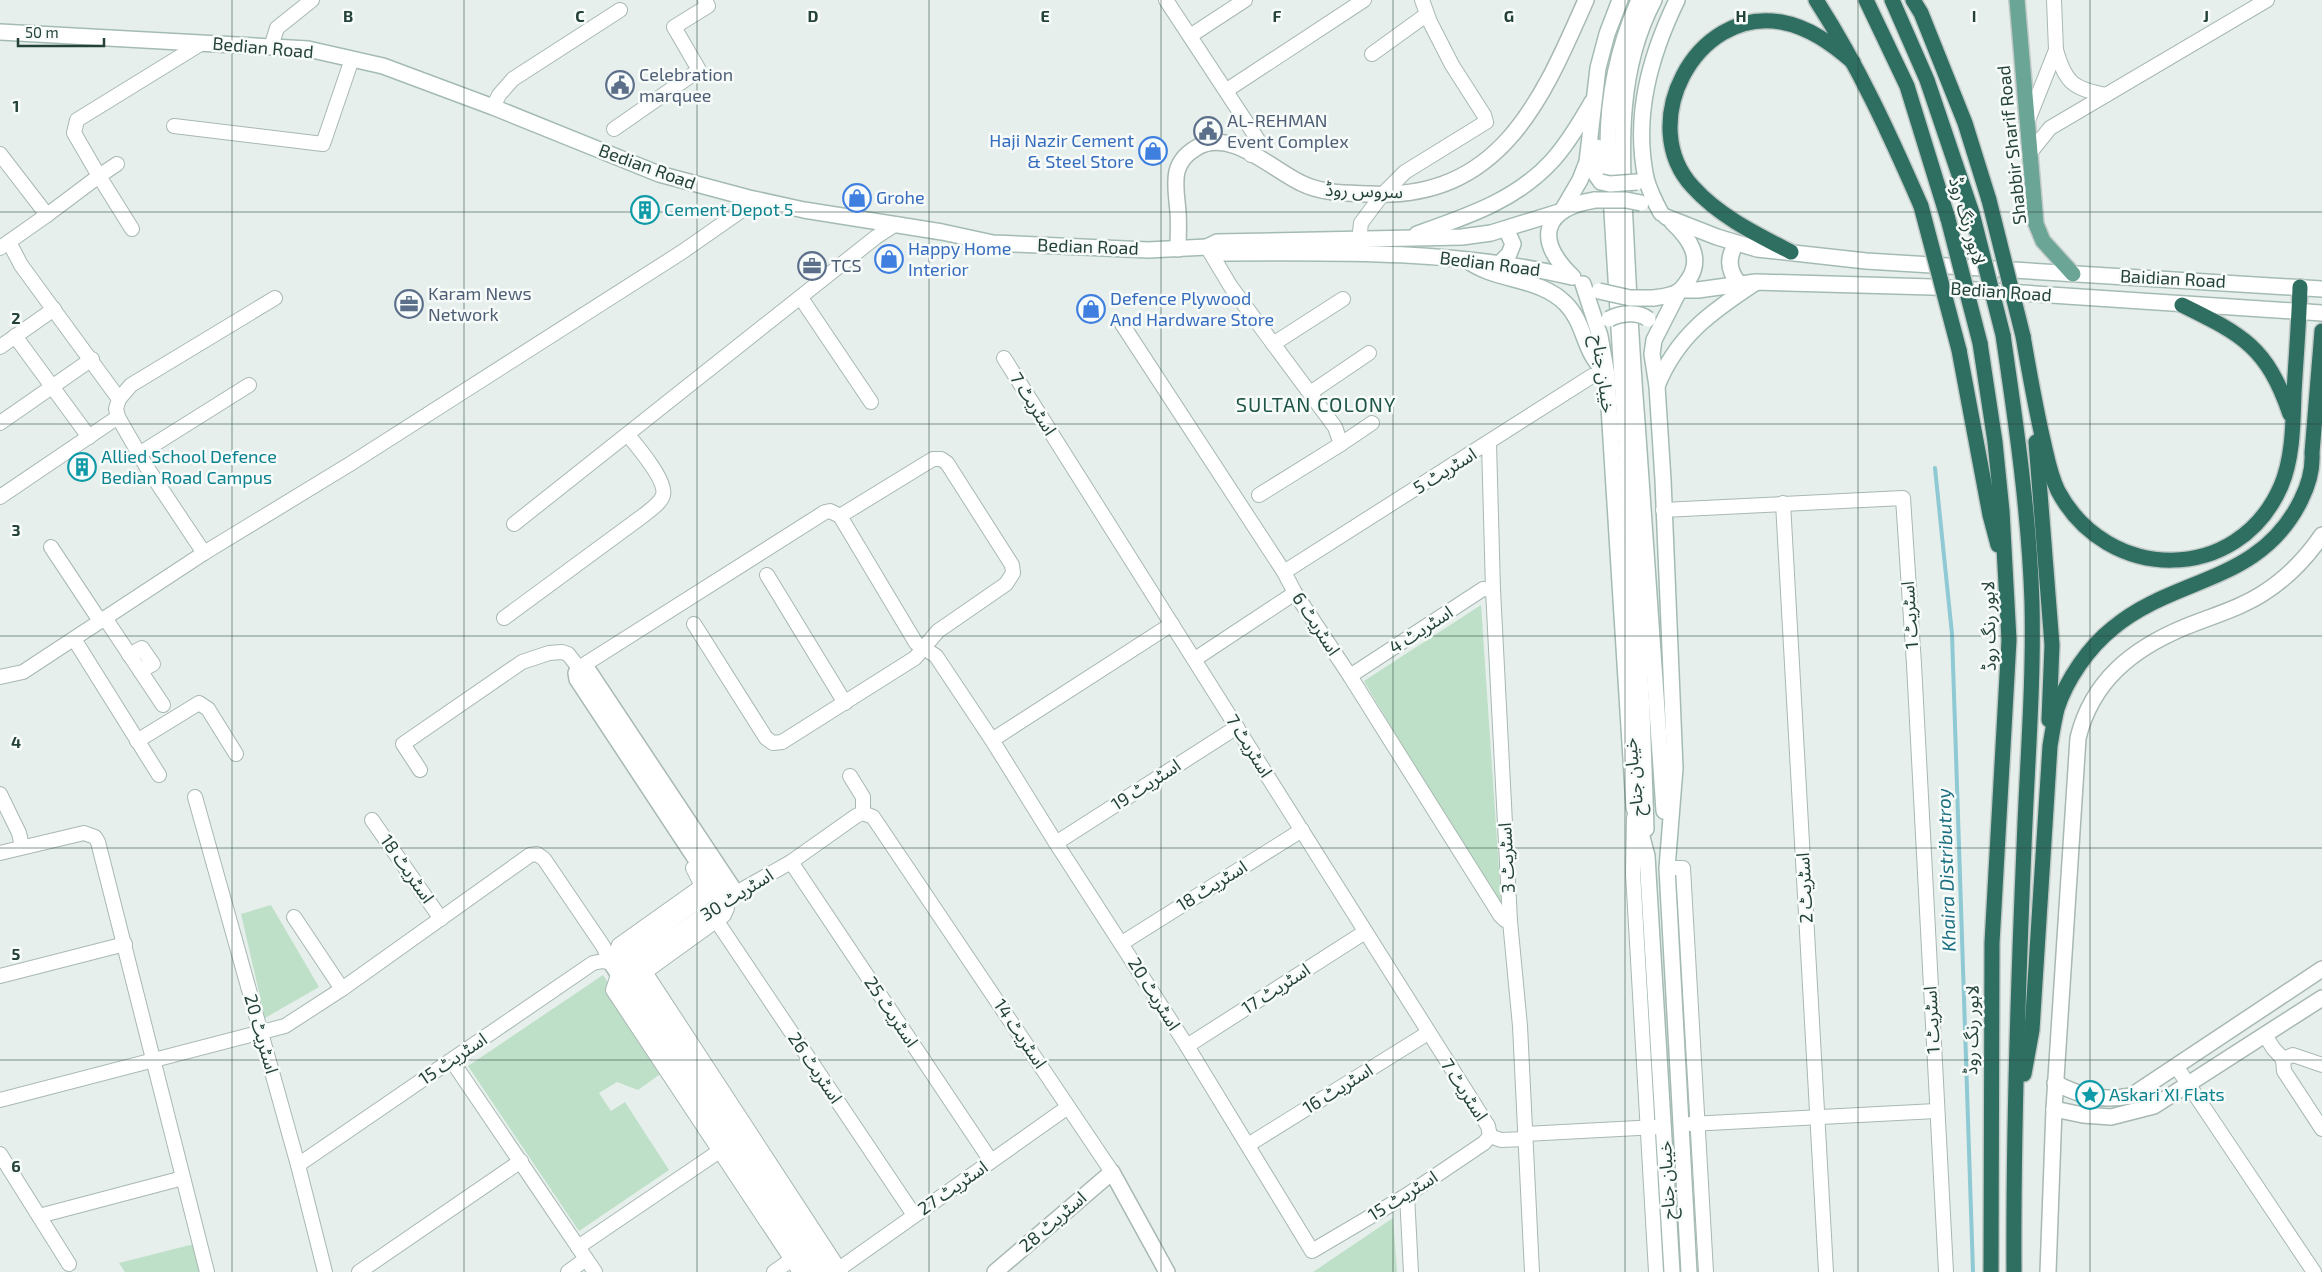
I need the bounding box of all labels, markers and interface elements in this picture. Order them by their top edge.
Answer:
text: B [343,6,353,25]
text: C [575,6,585,25]
text: D [808,6,819,25]
text: E [1040,6,1050,25]
text: F [1273,6,1282,25]
text: G [1504,6,1514,25]
text: H [1735,6,1747,25]
text: I [1972,6,1976,25]
text: J [2203,6,2209,25]
scale bar [18,15,104,47]
text: 50 m [25,23,59,41]
street label: Bedian Road [212,32,315,62]
place label: Celebration marquee [639,63,733,106]
street label: Shabbir Sharif Road [1992,64,2030,226]
public building icon: Celebration marquee [605,70,635,100]
text: 1 [13,96,19,115]
place label: AL-REHMAN Event Complex [1227,109,1349,152]
public building icon: AL-REHMAN Event Complex [1193,116,1223,146]
place label: Haji Nazir Cement & Steel Store [989,129,1134,172]
shop icon: Haji Nazir Cement & Steel Store [1138,136,1168,166]
street label: Bedian Road [596,138,699,194]
street label: لاہور رنگ روڈ [1944,174,1991,267]
street label: سروس روڈ [1324,178,1404,203]
shop icon: Grohe [842,183,872,213]
place label: Grohe [876,186,925,208]
building icon: Cement Depot 5 [630,195,660,225]
place label: Cement Depot 5 [664,198,793,220]
street label: Bedian Road [1037,233,1139,259]
place label: Happy Home Interior [908,237,1012,280]
shop icon: Happy Home Interior [874,244,904,274]
street label: Bedian Road [1438,246,1542,280]
office icon: TCS [797,251,827,281]
place label: TCS [831,254,862,276]
street label: Baidian Road [2120,264,2227,292]
street label: Bedian Road [1950,276,2052,306]
place label: Karam News Network [428,282,532,325]
place label: Defence Plywood And Hardware Store [1110,287,1274,330]
office icon: Karam News Network [394,289,424,319]
shop icon: Defence Plywood And Hardware Store [1076,294,1106,324]
text: 2 [11,308,21,327]
street label: خیبان جناح [1585,333,1620,415]
street label: اسٹریٹ 7 [1005,368,1062,440]
district label: SULTAN COLONY [1236,392,1396,416]
street label: اسٹریٹ 5 [1409,442,1481,499]
place label: Allied School Defence Bedian Road Campus [101,445,277,488]
building icon: Allied School Defence Bedian Road Campus [67,452,97,482]
text: 3 [11,520,21,539]
street label: اسٹریٹ 1 [1896,580,1923,650]
street label: لاہور رنگ روڈ [1976,581,2001,671]
street label: اسٹریٹ 6 [1287,588,1345,660]
street label: اسٹریٹ 4 [1384,600,1457,659]
street label: اسٹریٹ 7 [1221,710,1278,782]
text: 4 [11,732,21,751]
street label: خیبان جناح [1618,737,1651,817]
street label: اسٹریٹ 19 [1107,754,1185,816]
water label: Khaira Distributroy [1931,788,1961,952]
street label: اسٹریٹ 3 [1493,822,1520,894]
street label: اسٹریٹ 18 [375,830,439,908]
street label: اسٹریٹ 2 [1791,852,1818,924]
street label: اسٹریٹ 18 [1172,855,1251,916]
street label: اسٹریٹ 30 [696,863,777,926]
text: 5 [12,944,21,963]
street label: اسٹریٹ 20 [1123,953,1186,1034]
street label: اسٹریٹ 17 [1237,958,1314,1019]
street label: اسٹریٹ 25 [859,972,923,1052]
street label: اسٹریٹ 1 [1918,985,1945,1055]
street label: لاہور رنگ روڈ [1959,985,1984,1075]
street label: اسٹریٹ 20 [239,991,284,1076]
street label: اسٹریٹ 14 [989,995,1052,1073]
street label: اسٹریٹ 15 [414,1027,491,1090]
street label: اسٹریٹ 26 [783,1028,848,1108]
street label: اسٹریٹ 7 [1436,1054,1493,1125]
street label: اسٹریٹ 16 [1298,1058,1377,1119]
place icon: Askari XI Flats [2075,1080,2105,1110]
place label: Askari XI Flats [2109,1083,2225,1105]
street label: خیبان جناح [1653,1140,1682,1220]
street label: اسٹریٹ 27 [913,1155,992,1220]
text: 6 [11,1156,21,1175]
street label: اسٹریٹ 15 [1364,1165,1442,1226]
street label: اسٹریٹ 28 [1014,1186,1091,1257]

